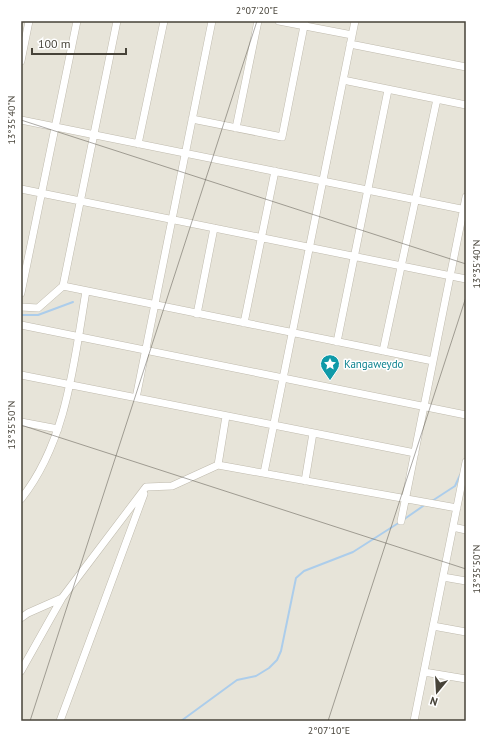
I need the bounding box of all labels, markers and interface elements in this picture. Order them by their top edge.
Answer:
text: 2°07'20"E [236,4,278,17]
scale bar [32,30,126,56]
text: 100 m [38,36,71,51]
text: 13°35'40"N [5,95,18,145]
text: 13°35'40"N [470,239,483,289]
place icon: Kangaweydo [319,353,341,381]
place label: Kangaweydo [344,357,404,371]
text: 13°35'50"N [5,400,18,450]
text: 13°35'50"N [470,544,483,594]
north arrow [417,672,457,712]
text: N [428,694,440,709]
text: 2°07'10"E [308,724,350,737]

